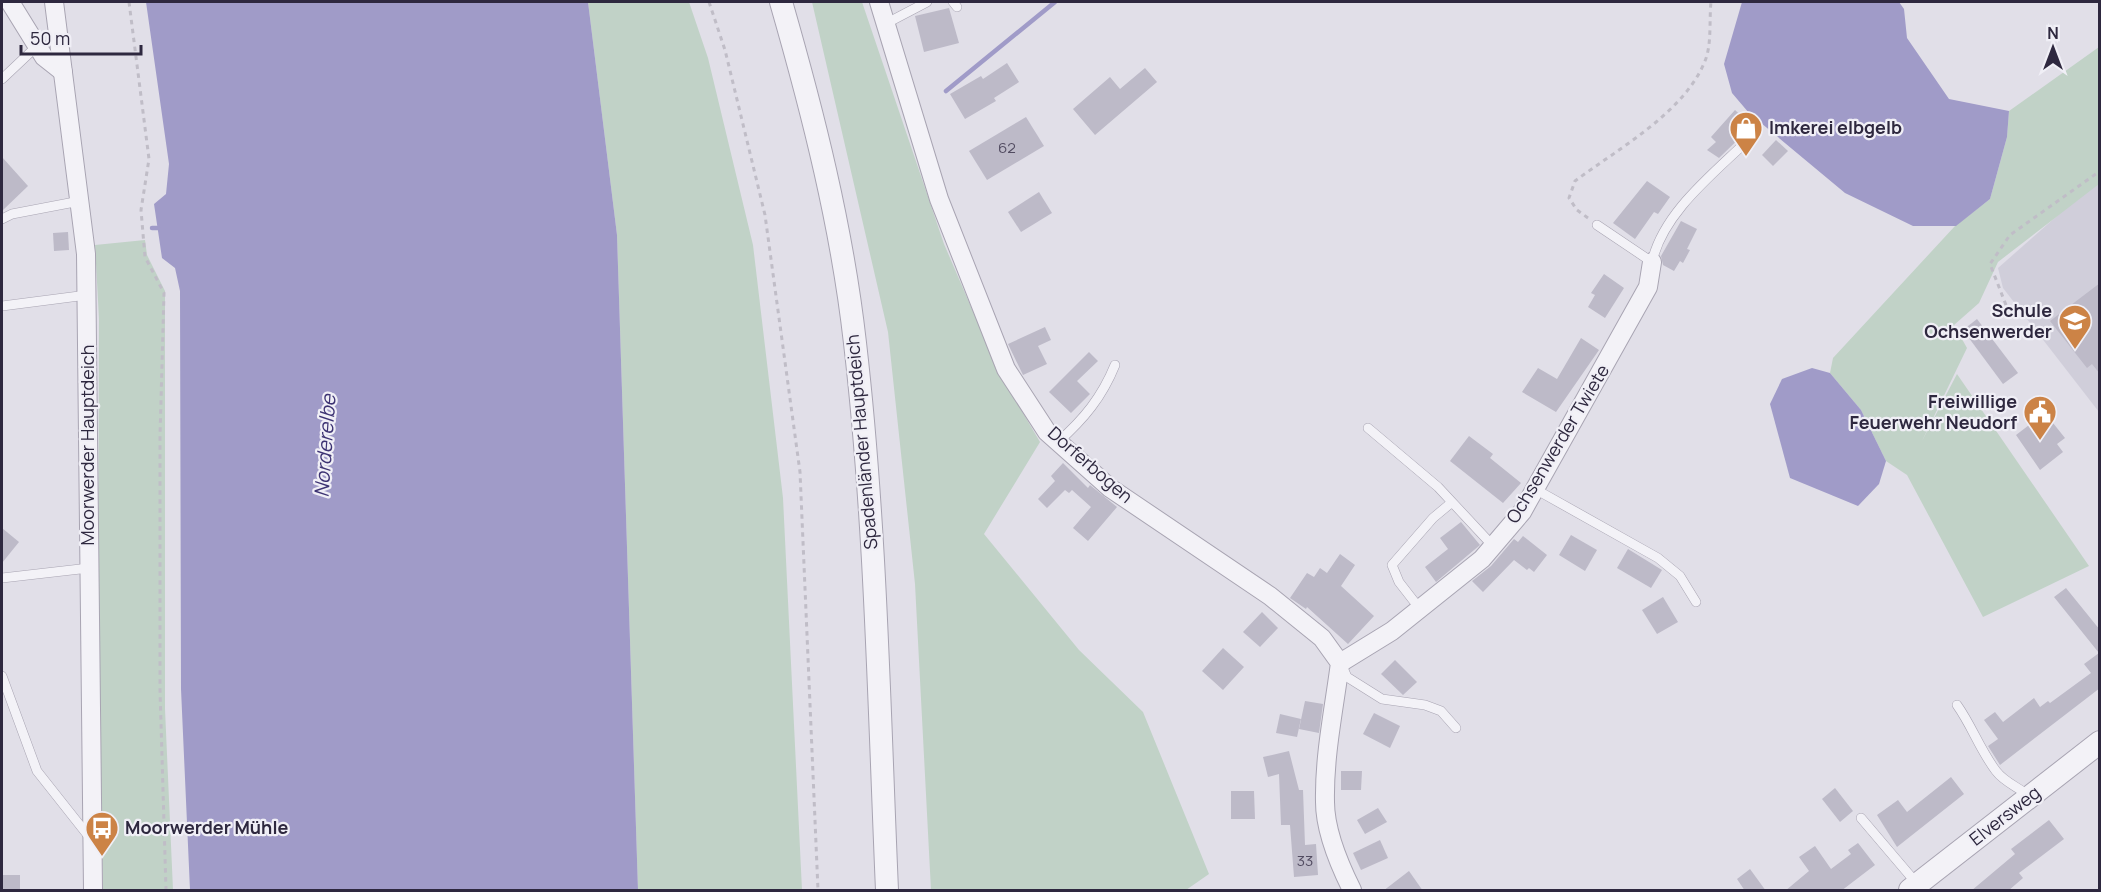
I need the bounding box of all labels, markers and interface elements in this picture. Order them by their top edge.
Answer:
scale bar [21,18,141,56]
north arrow [2023,18,2083,78]
text: N [2047,22,2059,44]
text: 50 m [30,26,70,50]
shop icon: Imkerei elbgelb [1728,110,1764,157]
place label: Imkerei elbgelb [1769,115,1902,139]
house number: 62 [998,137,1016,158]
place label: Schule Ochsenwerder [1924,298,2052,343]
school or university icon: Schule Ochsenwerder [2057,303,2093,350]
street label: Spadenländer Hauptdeich [840,333,882,551]
street label: Moorwerder Hauptdeich [75,344,99,546]
street label: Ochsenwerder Twiete [1500,360,1614,527]
place label: Freiwillige Feuerwehr Neudorf [1850,389,2017,434]
water label: Norderelbe [307,392,342,498]
public building icon: Freiwillige Feuerwehr Neudorf [2022,394,2058,441]
street label: Dorferbogen [1043,421,1138,508]
street label: Elversweg [1964,780,2045,850]
bus stop icon: Moorwerder Mühle [84,810,120,857]
place label: Moorwerder Mühle [125,815,288,839]
house number: 33 [1297,850,1313,871]

